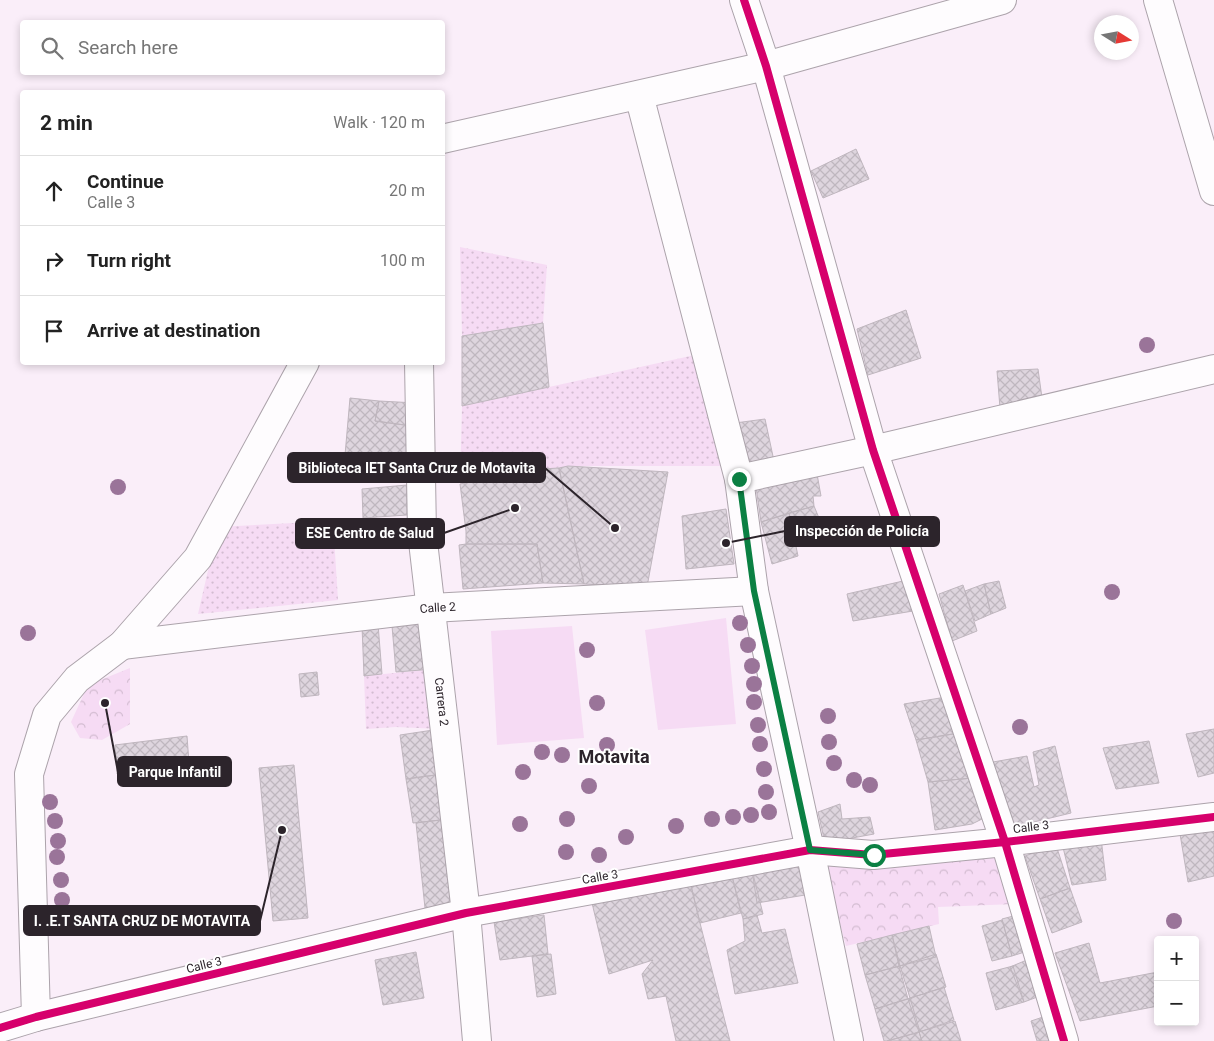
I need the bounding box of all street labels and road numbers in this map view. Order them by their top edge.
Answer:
street label: Calle 2 [419,600,457,616]
street label: Carrera 2 [432,677,451,727]
street label: Calle 3 [1012,818,1050,836]
street label: Calle 3 [581,867,619,887]
street label: Calle 3 [185,954,223,976]

